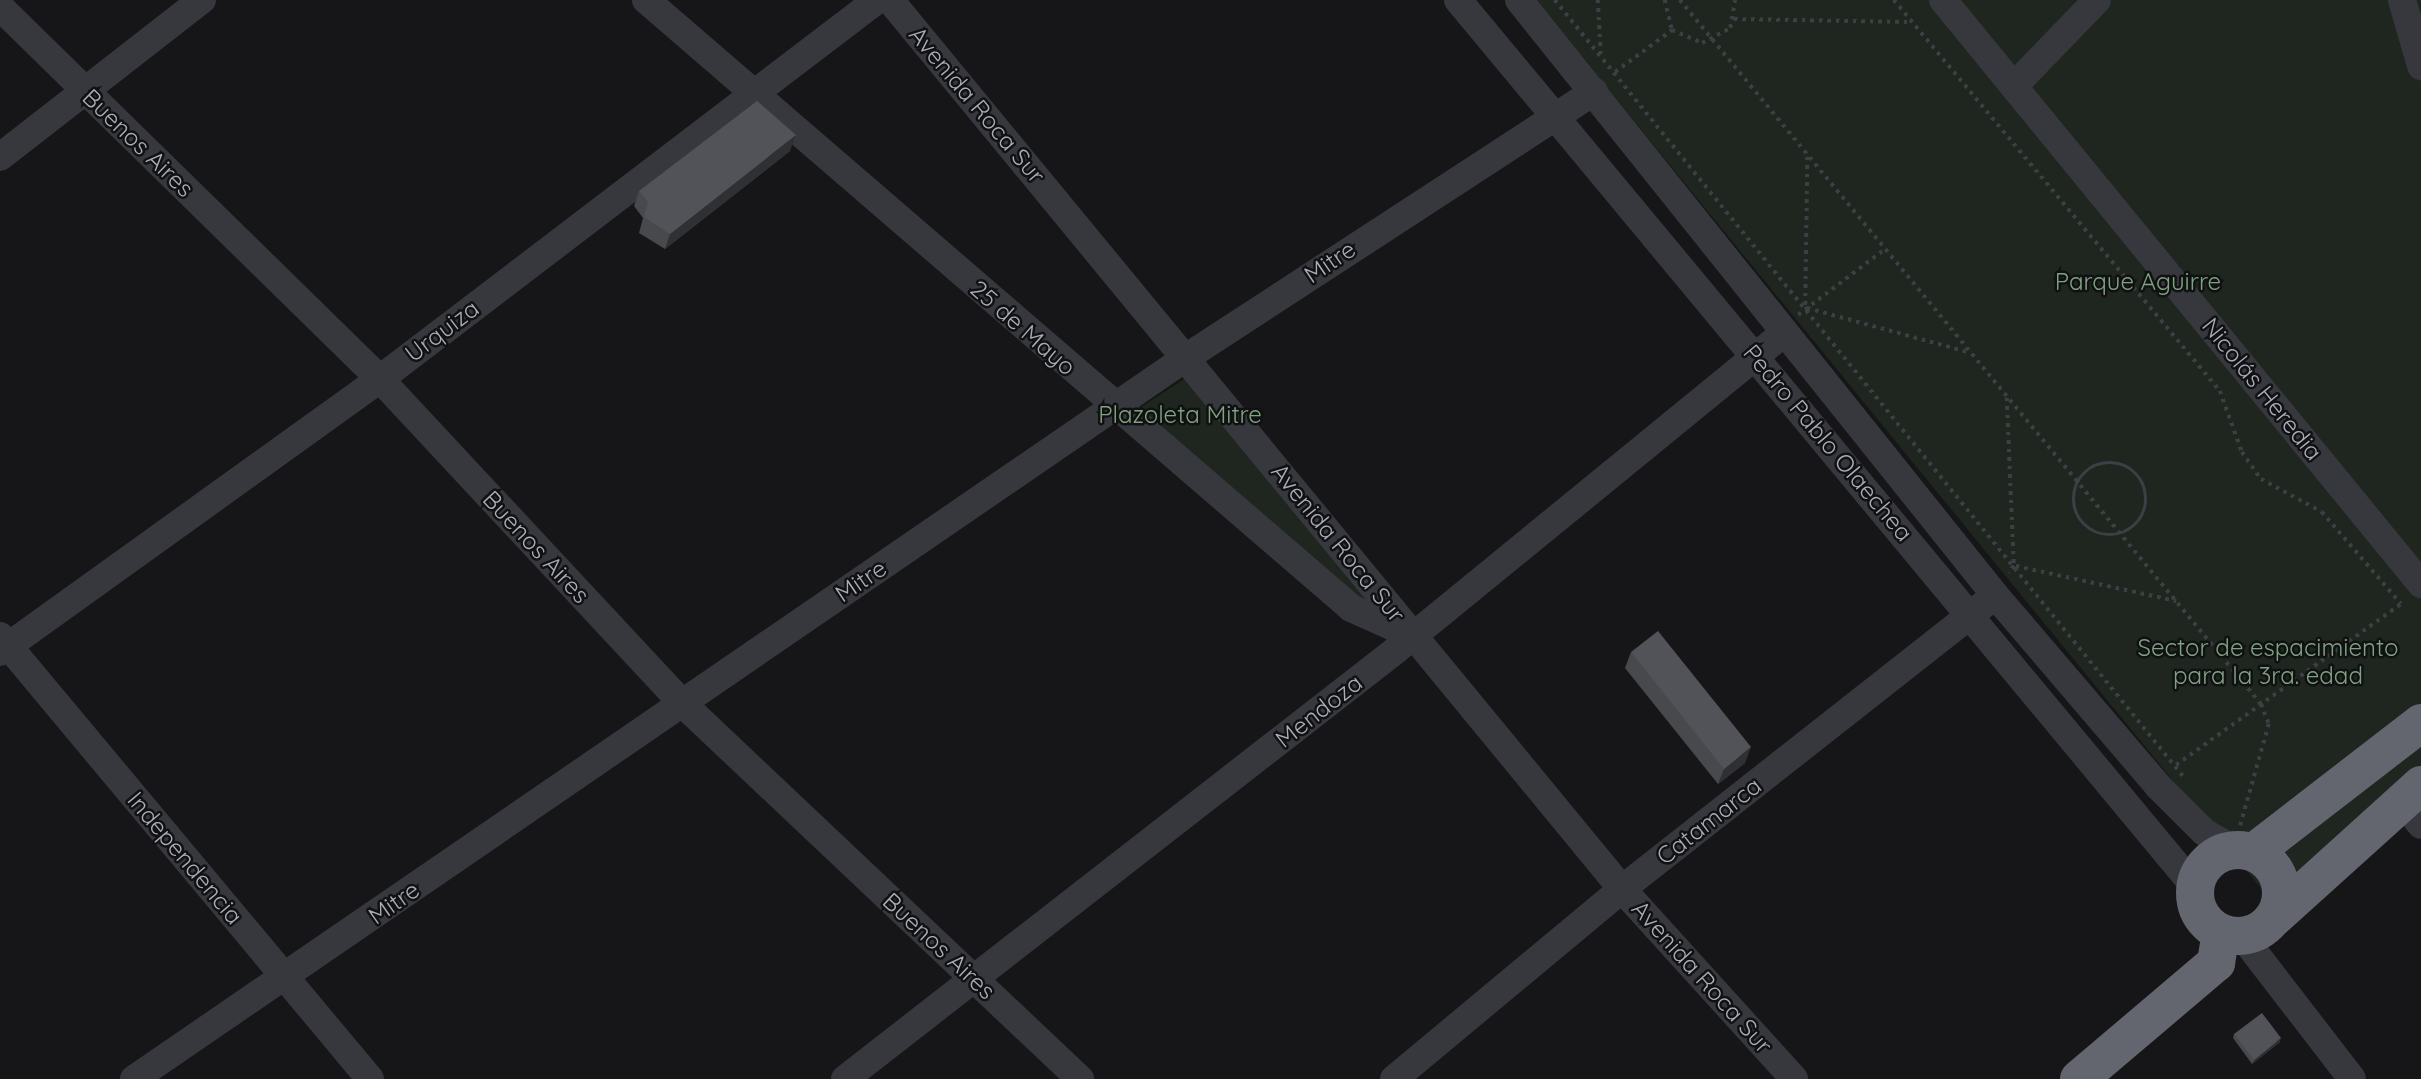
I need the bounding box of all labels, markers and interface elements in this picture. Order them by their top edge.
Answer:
street label: Avenida Roca Sur [903,21,1051,189]
street label: Buenos Aires [76,83,200,203]
street label: Mitre [1299,235,1361,289]
park label: Parque Aguirre [2055,268,2221,296]
street label: 25 de Mayo [965,274,1081,382]
street label: Urquiza [399,294,485,368]
street label: Nicolás Heredia [2196,312,2328,466]
street label: Pedro Pablo Olaechea [1737,339,1919,547]
park label: Plazoleta Mitre [1098,401,1262,429]
street label: Avenida Roca Sur [1265,458,1411,628]
street label: Buenos Aires [477,485,595,609]
street label: Mitre [830,554,892,608]
park label: Sector de espacimiento para la 3ra. edad [2138,634,2398,690]
street label: Mendoza [1270,668,1368,754]
street label: Catamarca [1651,771,1767,871]
street label: Independencia [121,786,249,930]
street label: Mitre [363,875,425,931]
street label: Buenos Aires [877,887,1001,1005]
street label: Avenida Roca Sur [1626,895,1778,1059]

